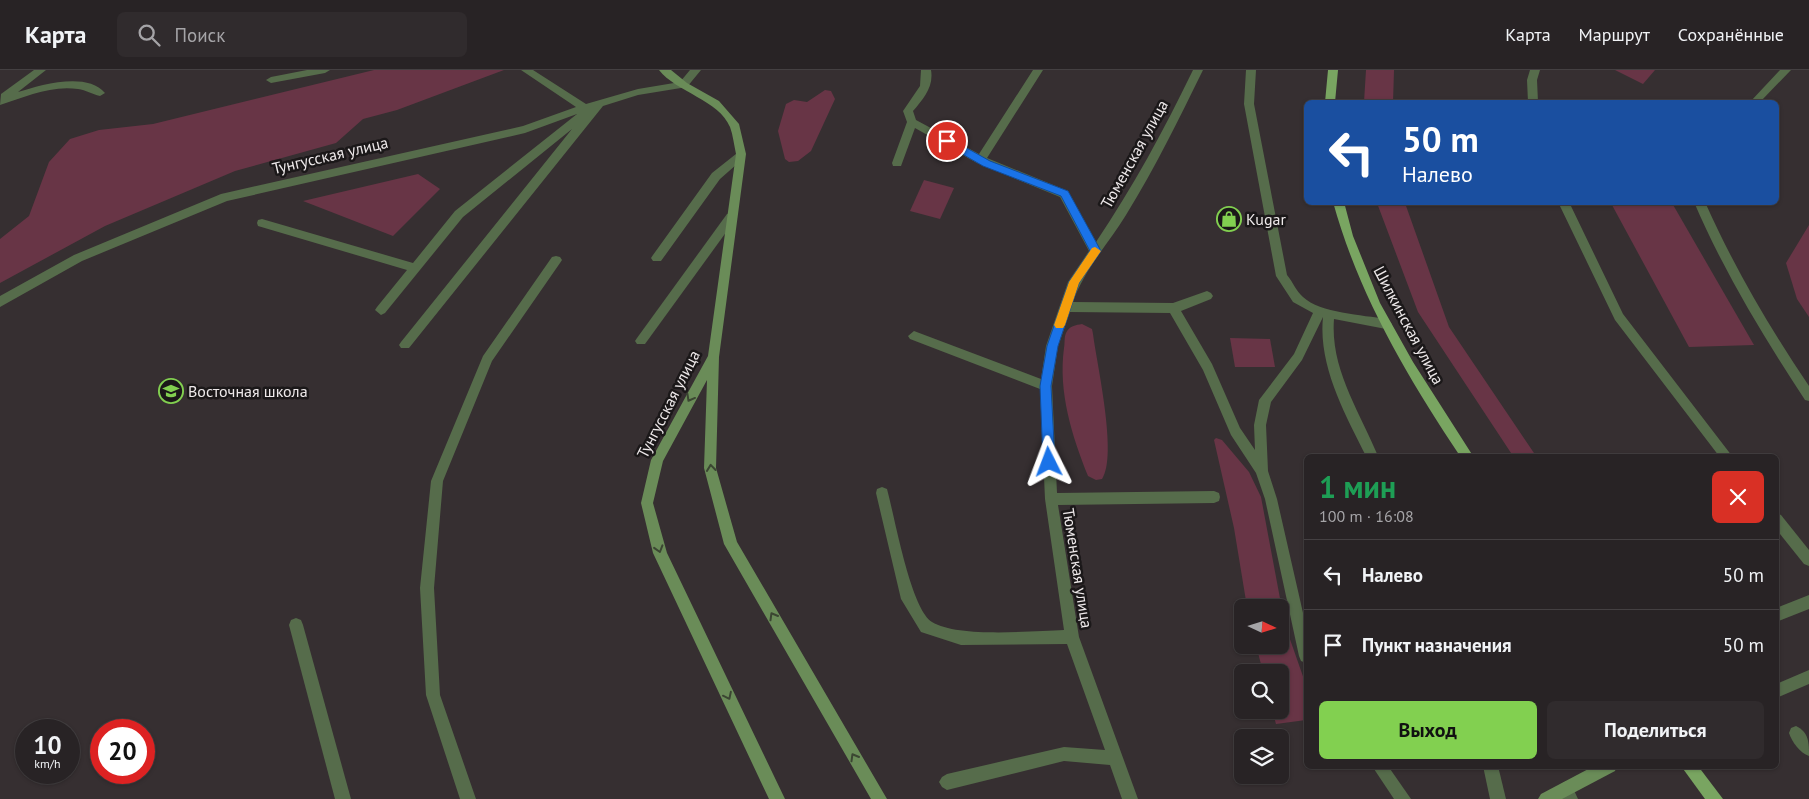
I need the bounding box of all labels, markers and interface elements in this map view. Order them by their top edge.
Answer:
search box [117,12,467,57]
text: Карта [25,19,87,50]
icon: search [135,21,163,49]
text: Поиск [175,23,225,47]
text: Карта [1505,23,1551,46]
text: Маршрут [1579,23,1650,46]
text: Сохранённые [1678,23,1784,46]
street label: Тюменская улица [1096,96,1172,212]
text: 50 m [1402,116,1479,162]
pin [926,120,968,162]
icon: left [1319,120,1384,185]
icon: arrive [933,127,961,155]
street label: Тунгусская улица [270,132,390,178]
text: Налево [1402,160,1473,188]
shop icon: Kugar [1216,206,1242,232]
place label: Kugar [1246,209,1286,229]
street label: Шилкинская улица [1369,262,1449,388]
street label: Тунгусская улица [632,347,704,461]
school or university icon: Восточная школа [158,378,184,404]
place label: Восточная школа [188,381,308,401]
one-way arrow [687,393,697,402]
position arrow [1022,435,1074,487]
one-way arrow [706,463,717,471]
text: 1 мин [1319,467,1396,506]
button: close [1712,471,1764,523]
text: 100 m · 16:08 [1319,506,1414,526]
street label: Тюменская улица [1059,507,1097,629]
one-way arrow [654,545,664,553]
icon: left [1319,561,1347,589]
text: Налево [1362,563,1423,587]
text: 50 m [1723,563,1764,587]
north arrow [1234,599,1289,654]
map controls [1234,599,1289,784]
one-way arrow [769,613,779,622]
icon: arrive [1319,631,1347,659]
text: Пункт назначения [1362,633,1512,657]
text: 50 m [1723,633,1764,657]
button: search [1234,664,1289,719]
one-way arrow [722,691,732,700]
button: Выход [1319,701,1537,759]
button: Поделиться [1547,701,1764,759]
speed limit sign: 20 [90,719,155,784]
text: 10 [33,729,62,761]
button: layers [1234,729,1289,784]
one-way arrow [851,753,861,762]
text: km/h [34,756,61,771]

